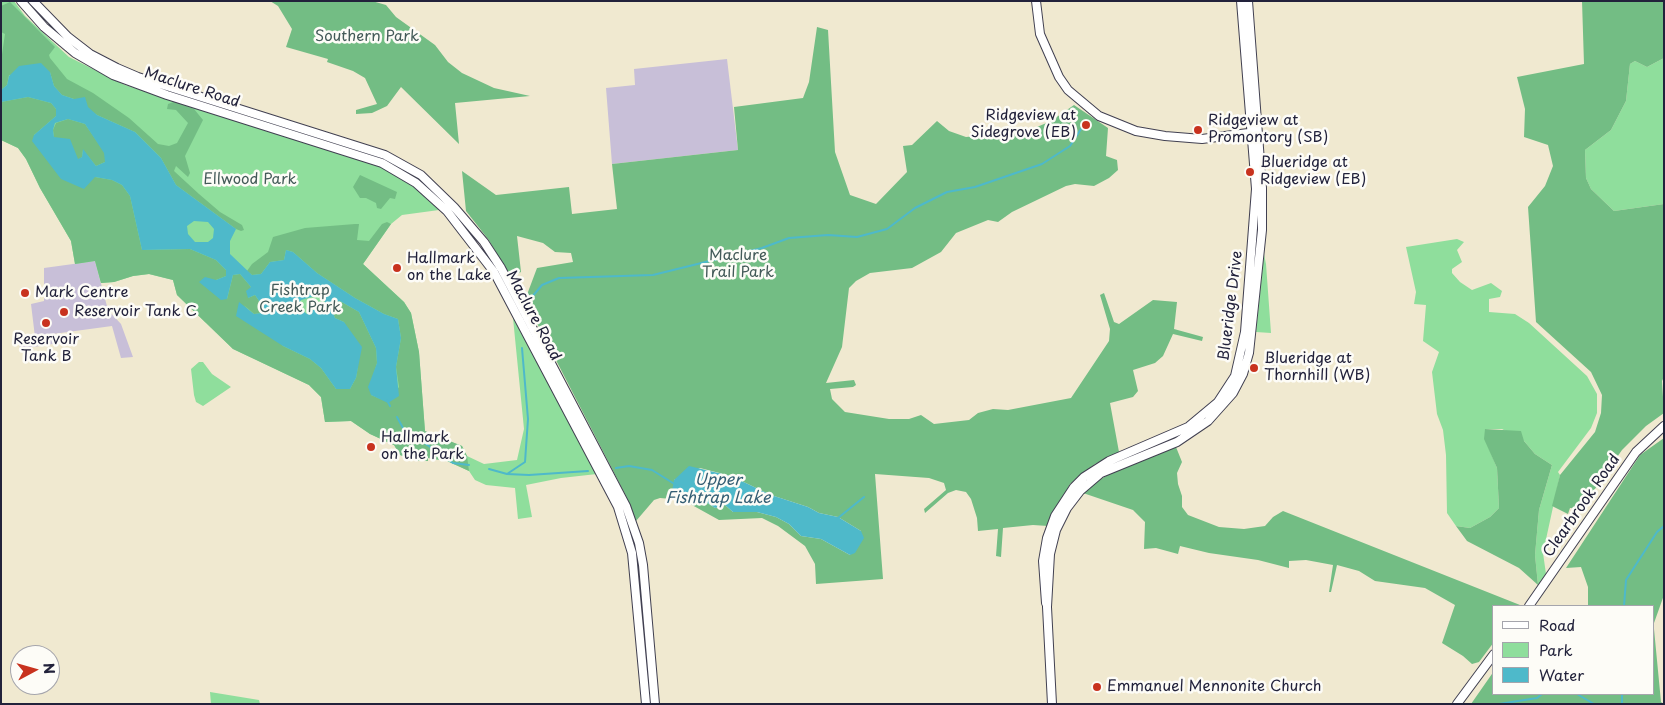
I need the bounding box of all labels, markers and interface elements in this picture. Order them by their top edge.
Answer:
park label: Southern Park [315,28,419,46]
street label: Maclure Road [142,64,242,112]
place label: Ridgeview at Sidegrove (EB) [971,107,1076,142]
place label: Ridgeview at Promontory (SB) [1208,112,1328,147]
marker: Ridgeview at Sidegrove (EB) [1080,119,1092,131]
marker: Ridgeview at Promontory (SB) [1192,124,1204,136]
place label: Blueridge at Ridgeview (EB) [1260,154,1366,189]
marker: Blueridge at Ridgeview (EB) [1244,166,1256,178]
park label: Ellwood Park [203,171,297,189]
park label: Maclure Trail Park [702,247,774,282]
place label: Hallmark on the Lake [407,250,491,285]
street label: Blueridge Drive [1215,250,1247,362]
marker: Hallmark on the Lake [391,262,403,274]
street label: Maclure Road [502,268,564,364]
park label: Fishtrap Creek Park [259,282,341,317]
place label: Mark Centre [35,284,128,302]
marker: Mark Centre [19,287,31,299]
place label: Reservoir Tank C [74,303,197,321]
marker: Reservoir Tank C [58,306,70,318]
marker: Reservoir Tank B [40,317,52,329]
place label: Reservoir Tank B [13,331,79,366]
place label: Blueridge at Thornhill (WB) [1264,350,1370,385]
marker: Blueridge at Thornhill (WB) [1248,362,1260,374]
place label: Hallmark on the Park [381,429,464,464]
marker: Hallmark on the Park [365,441,377,453]
street label: Clearbrook Road [1540,451,1624,561]
water label: Upper Fishtrap Lake [665,471,771,509]
legend [1492,605,1655,695]
text: Road [1539,613,1575,636]
text: Park [1539,638,1573,661]
north arrow [10,645,60,695]
text: N [38,662,60,675]
text: Water [1539,663,1584,686]
place label: Emmanuel Mennonite Church [1107,678,1322,696]
marker: Emmanuel Mennonite Church [1091,681,1103,693]

